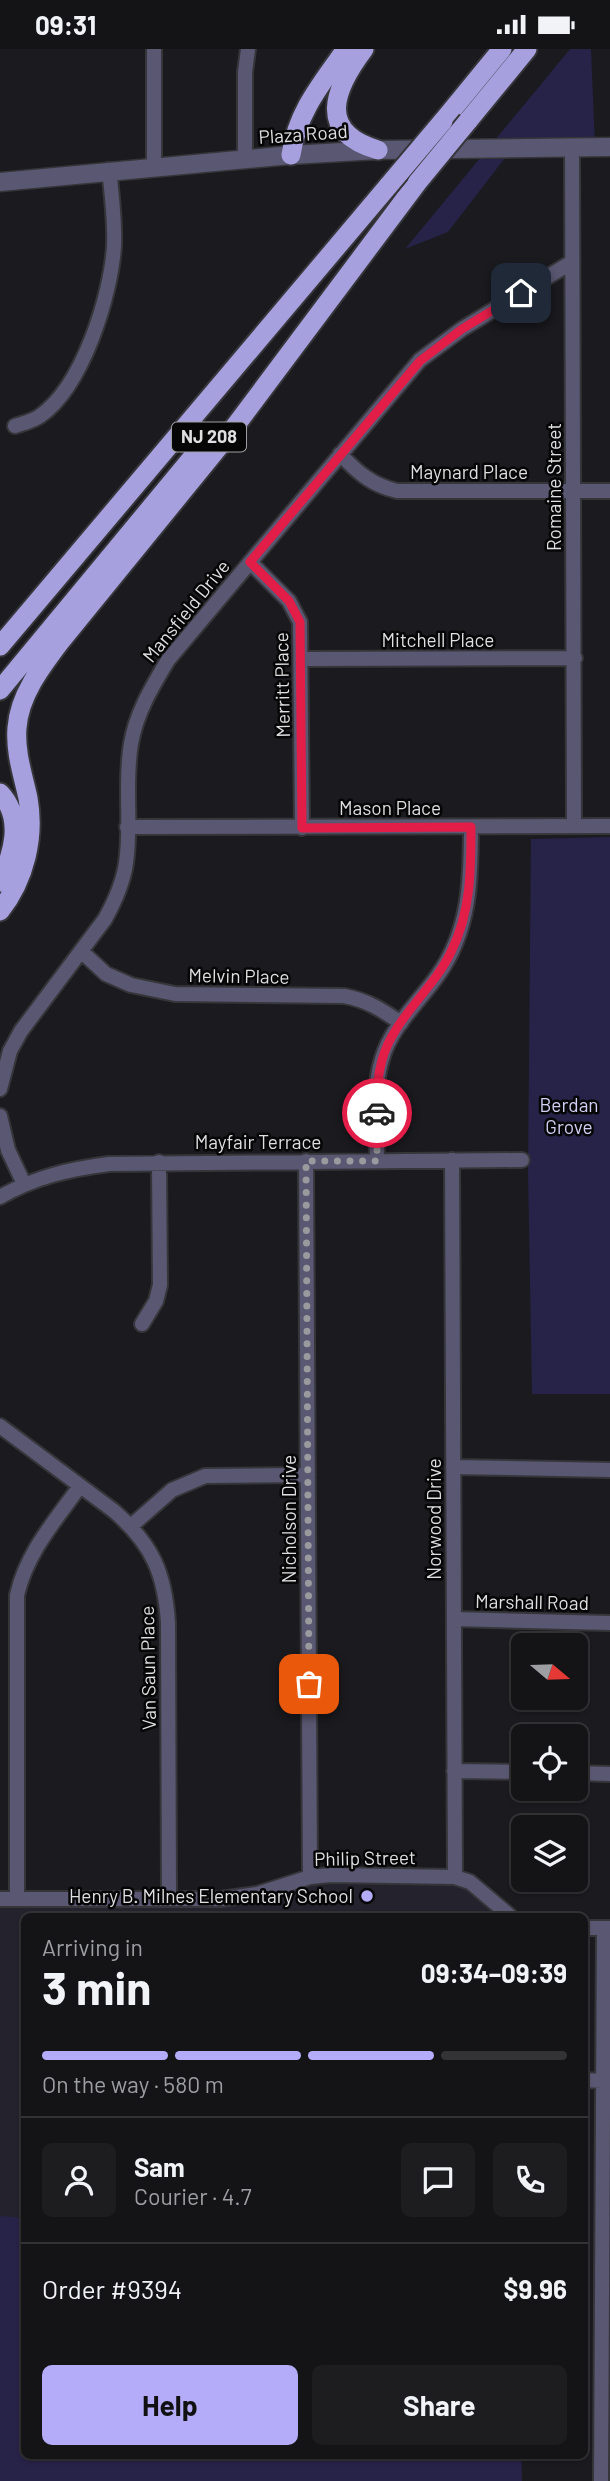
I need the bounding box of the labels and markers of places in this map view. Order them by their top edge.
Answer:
pin [491,263,551,323]
pin [279,1654,339,1714]
place label: Henry B. Milnes Elementary School [69,1884,353,1907]
marker: Henry B. Milnes Elementary School [359,1888,375,1904]

